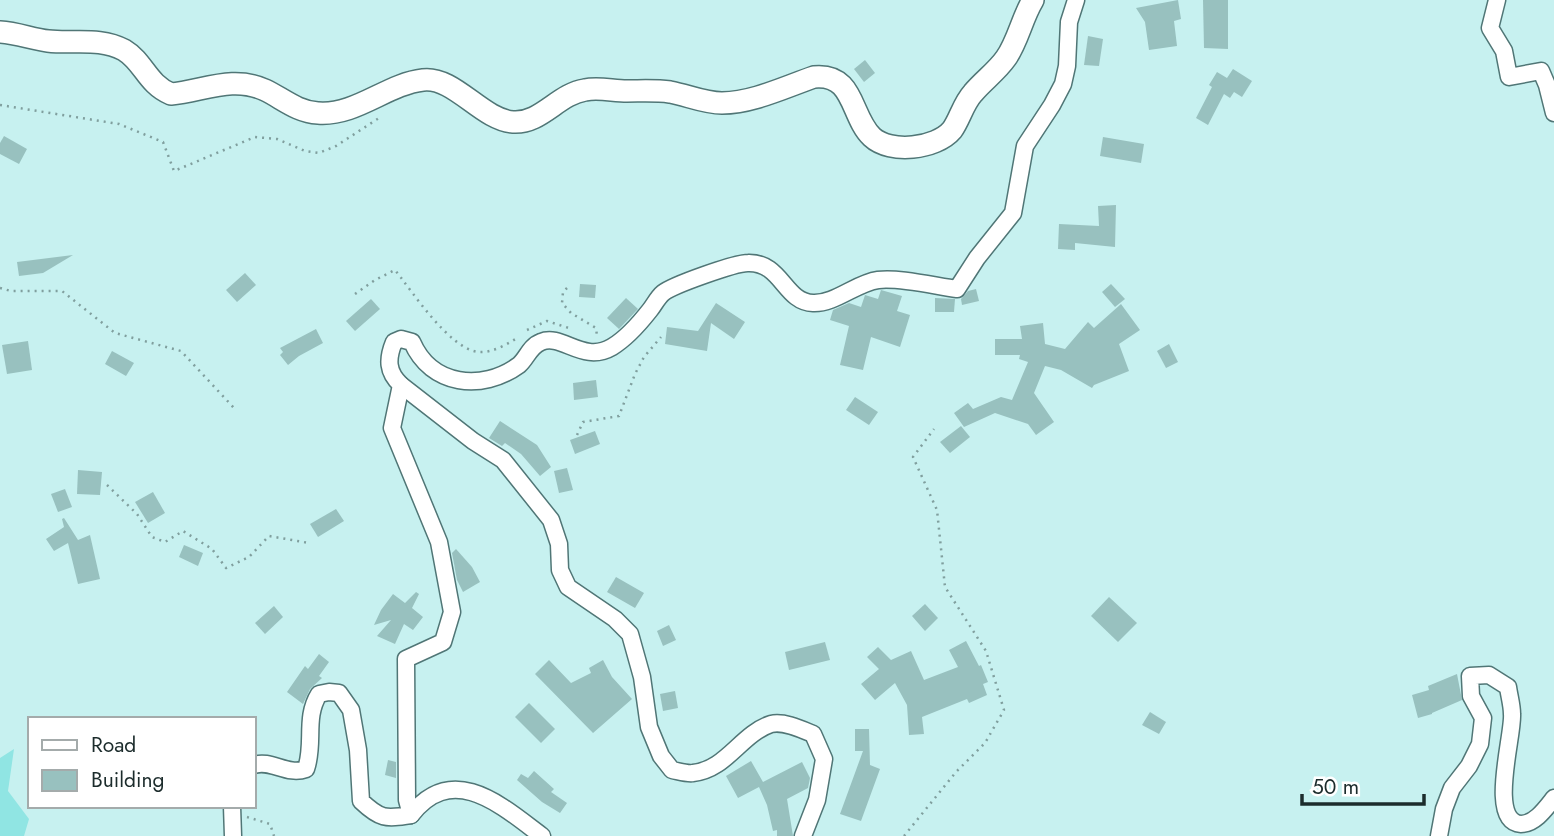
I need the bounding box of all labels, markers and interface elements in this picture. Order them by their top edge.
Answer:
legend [28,717,256,808]
text: Road [91,730,136,760]
scale bar [1302,762,1424,806]
text: Building [91,765,164,795]
text: 50 m [1312,772,1359,802]

